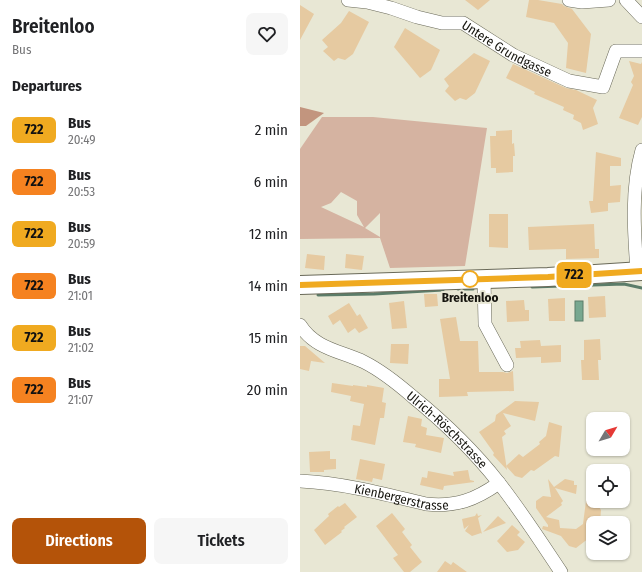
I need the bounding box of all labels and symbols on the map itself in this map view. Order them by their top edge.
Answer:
street label: Untere Grundgasse [459,17,554,80]
line badge: 722 [551,262,597,288]
marker: Breitenloo [461,270,479,288]
place label: Breitenloo [442,290,498,305]
street label: Ulrich-Röschstrasse [404,388,490,471]
north arrow [586,412,630,456]
street label: Kienbergerstrasse [353,481,449,513]

